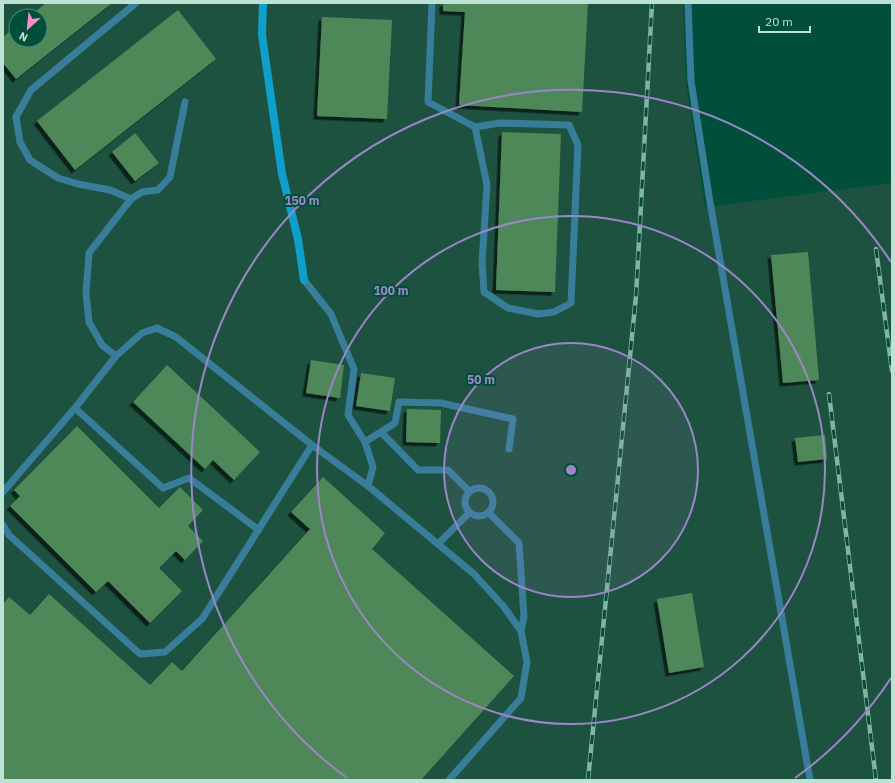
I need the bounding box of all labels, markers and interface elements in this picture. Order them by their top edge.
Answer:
north arrow [8,8,48,48]
scale bar [759,8,810,34]
text: 20 m [765,14,793,29]
text: N [17,29,30,45]
text: 150 m [284,193,320,208]
text: 100 m [373,283,409,298]
text: 50 m [467,372,495,387]
centre of rings [564,463,578,477]

